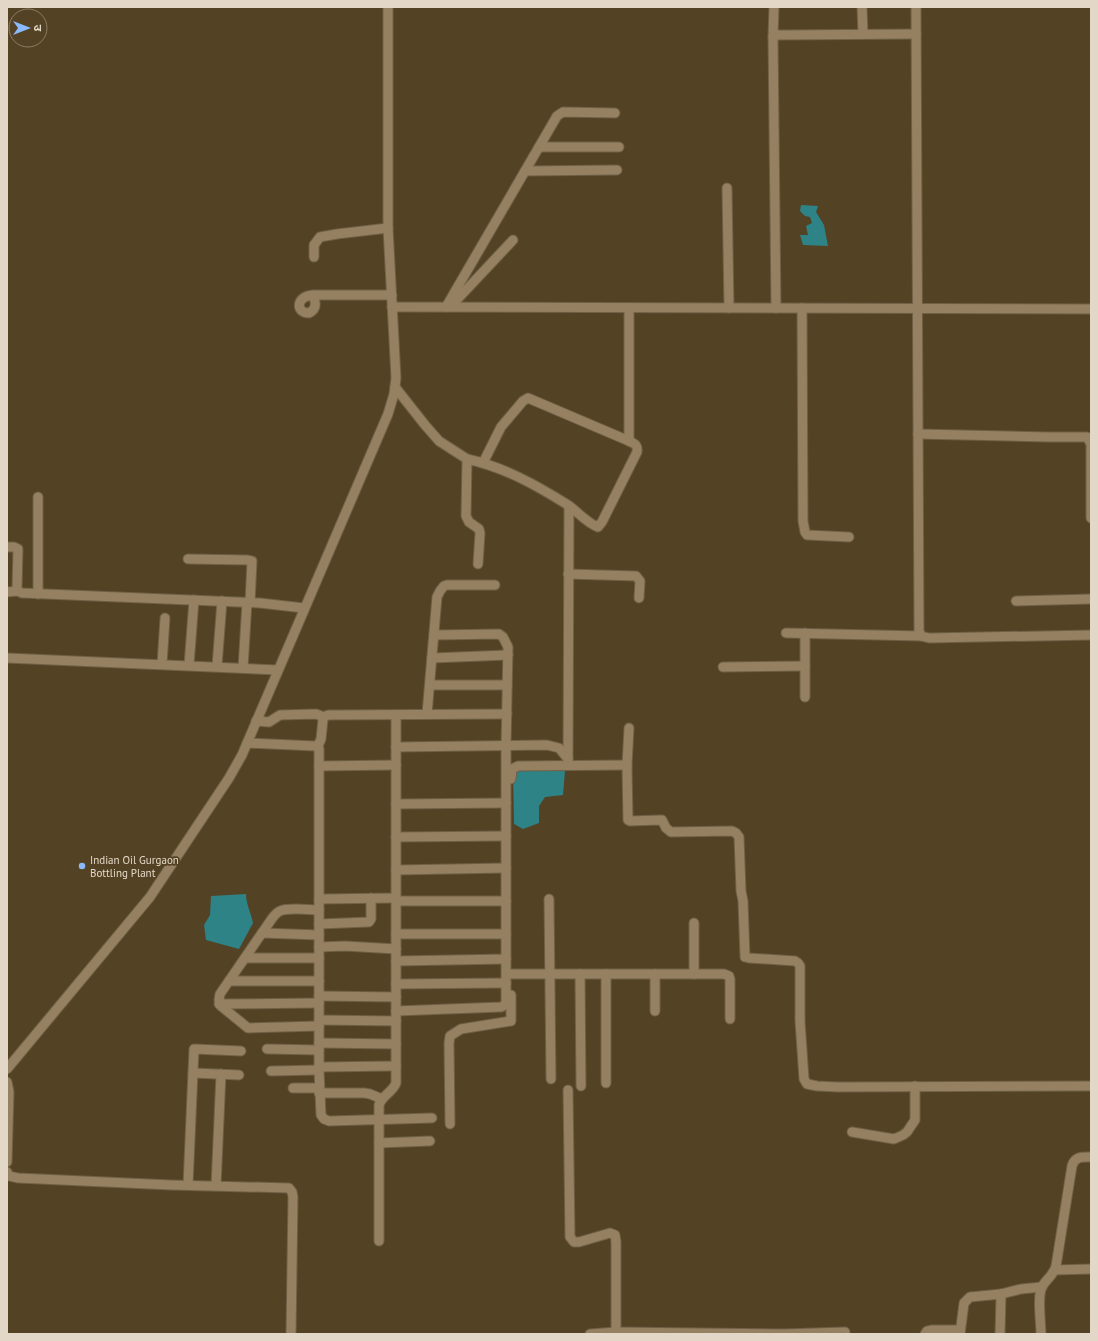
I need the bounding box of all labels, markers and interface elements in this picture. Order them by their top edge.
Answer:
north arrow [8,8,48,48]
text: उ [31,25,45,32]
place label: Indian Oil Gurgaon Bottling Plant [90,853,179,880]
marker: Indian Oil Gurgaon Bottling Plant [77,861,87,871]

